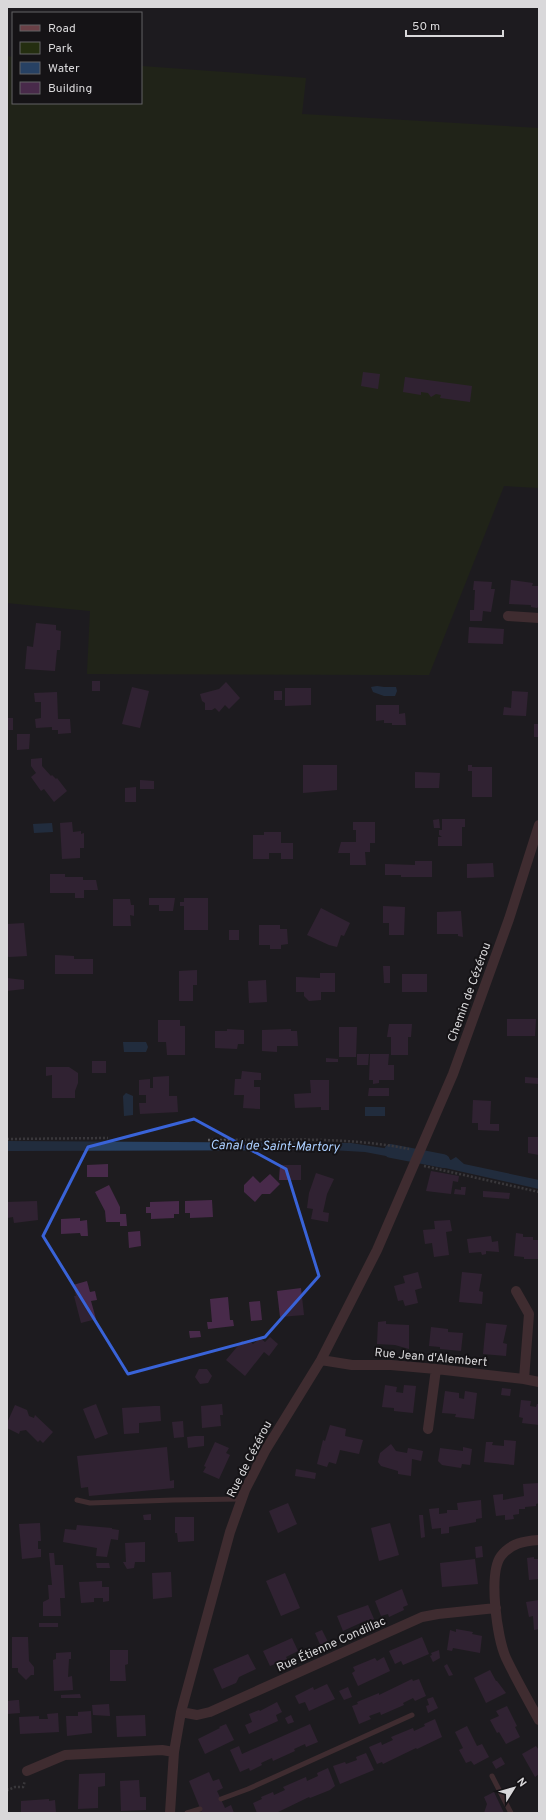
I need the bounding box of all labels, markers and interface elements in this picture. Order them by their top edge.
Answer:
legend [12,12,142,104]
scale bar [406,12,503,38]
text: 50 m [412,19,440,35]
text: Road [48,21,76,37]
text: Park [48,41,73,57]
text: Water [48,61,80,77]
text: Building [48,81,92,97]
street label: Chemin de Cézérou [445,940,495,1044]
water label: Canal de Saint-Martory [210,1138,341,1156]
street label: Rue Jean d'Alembert [374,1345,488,1371]
street label: Rue de Cézérou [224,1418,276,1501]
street label: Rue Étienne Condillac [274,1614,389,1676]
north arrow [494,1768,534,1808]
text: N [513,1775,529,1790]

